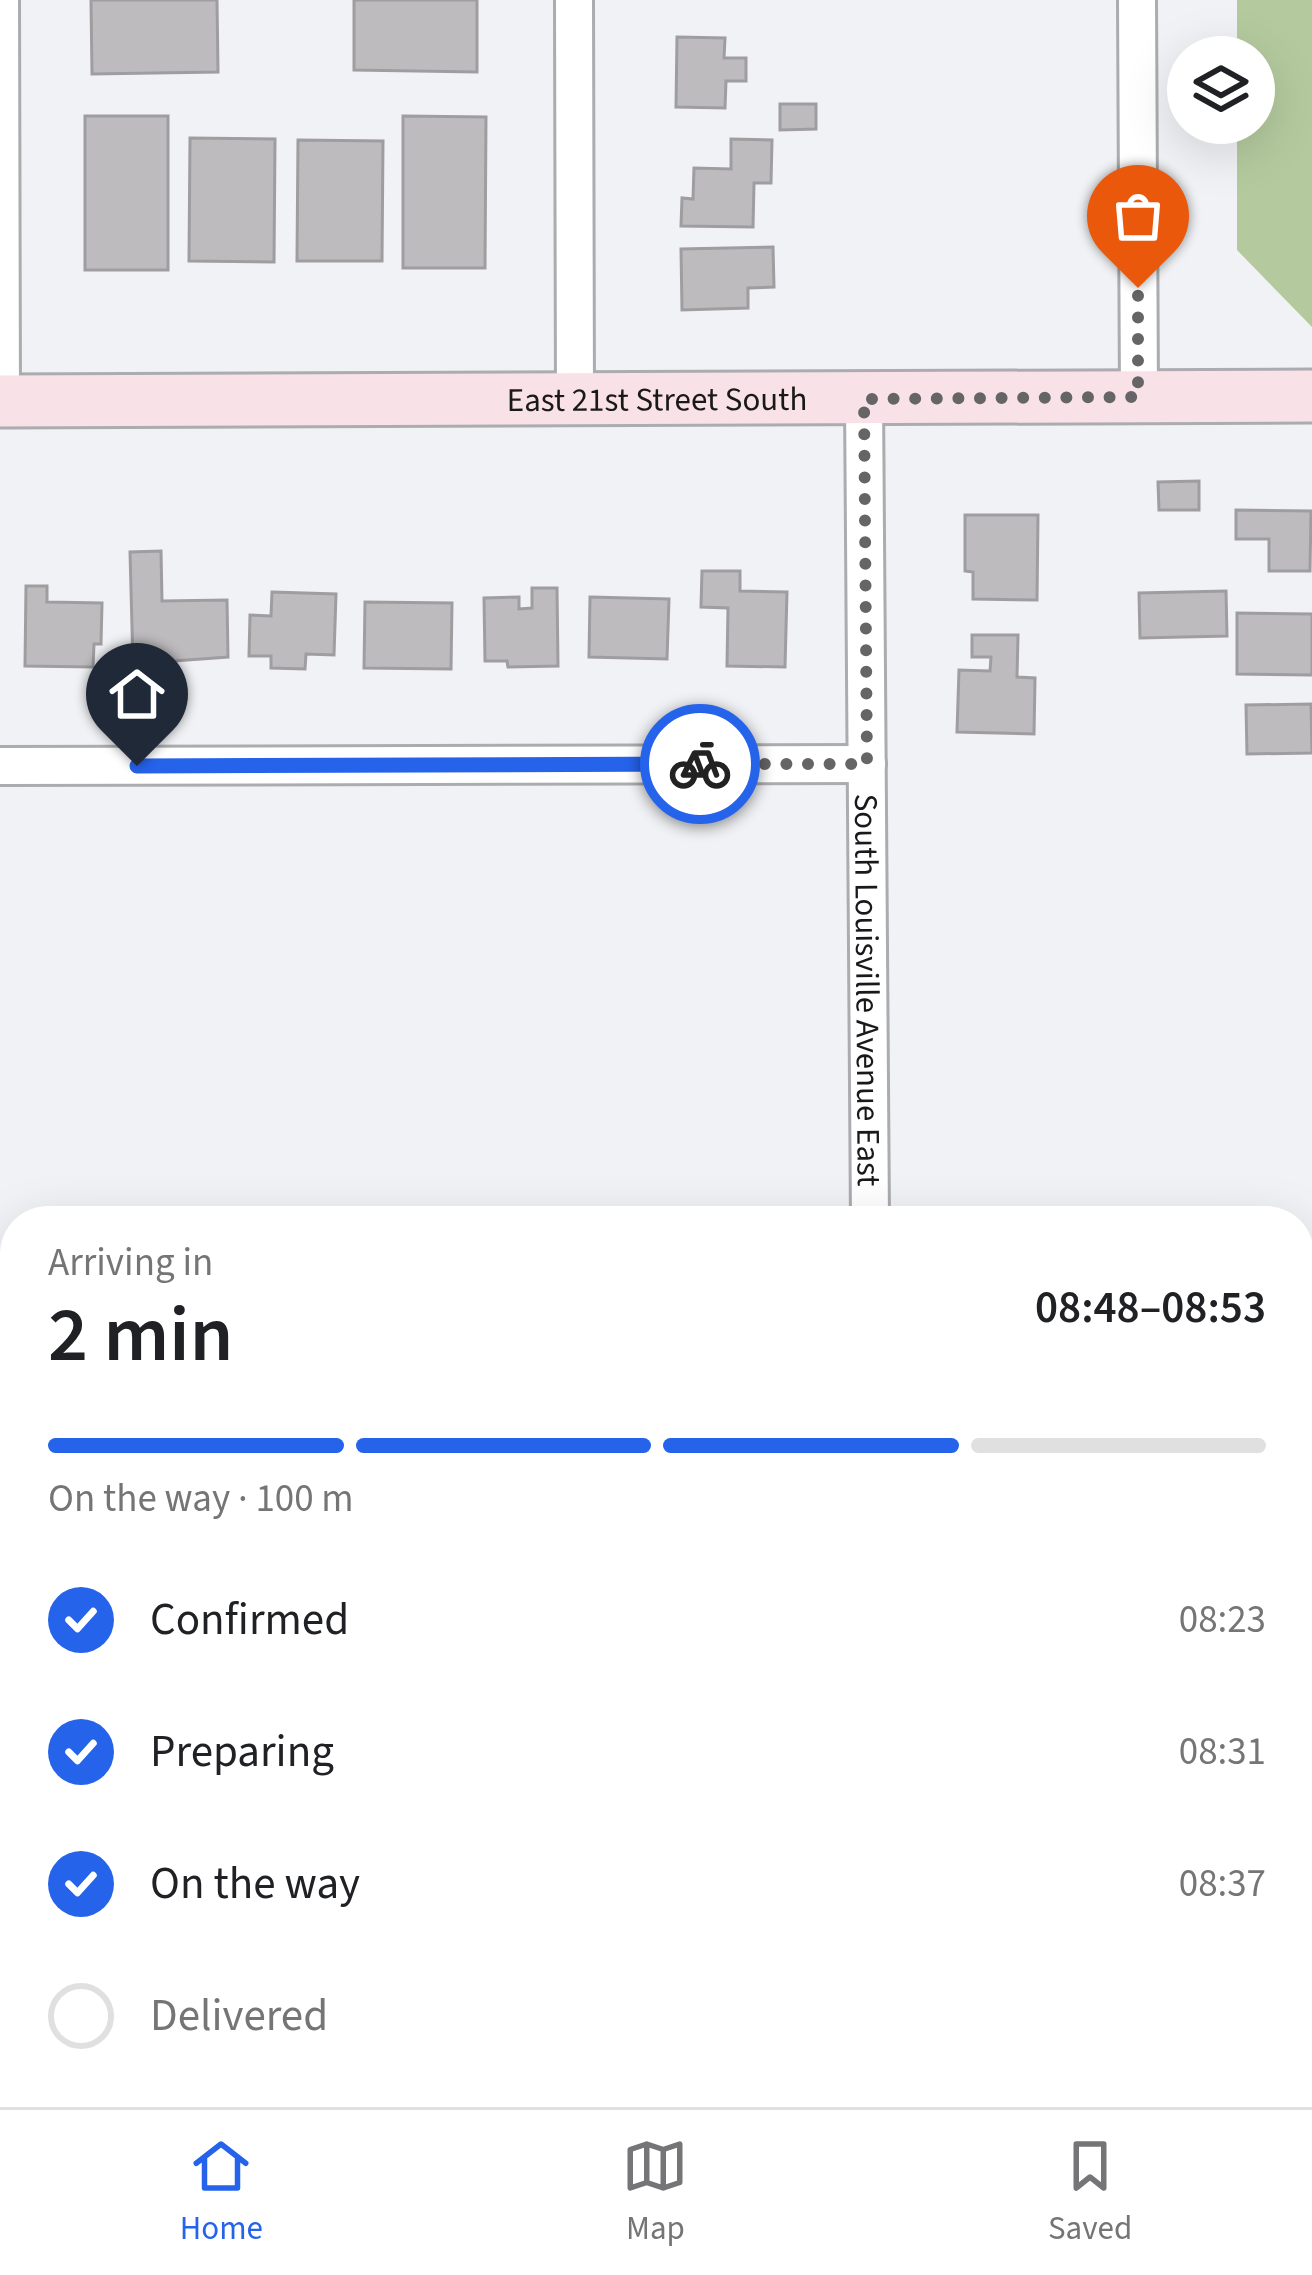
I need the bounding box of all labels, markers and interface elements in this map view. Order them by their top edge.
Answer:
map controls [1167,36,1275,144]
button: layers [1167,36,1275,144]
pin [1087,165,1189,288]
icon: bag [1105,183,1171,249]
street label: East 21st Street South [507,376,807,424]
pin [86,643,188,766]
icon: home [104,661,170,727]
courier [640,704,760,824]
icon: bike [667,731,733,797]
street label: South Louisville Avenue East [842,793,892,1187]
text: Arriving in [48,1235,213,1291]
text: 08:48–08:53 [1035,1276,1266,1340]
text: 2 min [48,1280,233,1391]
text: On the way · 100 m [48,1471,354,1527]
icon: check [48,1587,114,1653]
text: Confirmed [150,1588,349,1652]
text: 08:23 [1179,1592,1266,1648]
icon: check [48,1719,114,1785]
text: Preparing [150,1720,334,1784]
text: 08:31 [1179,1724,1266,1780]
icon: check [48,1851,114,1917]
text: On the way [150,1852,360,1916]
text: 08:37 [1179,1856,1266,1912]
text: Delivered [150,1984,328,2048]
tab: Home [180,2133,263,2252]
tab: Map [622,2133,688,2252]
tab: Saved [1048,2133,1132,2252]

